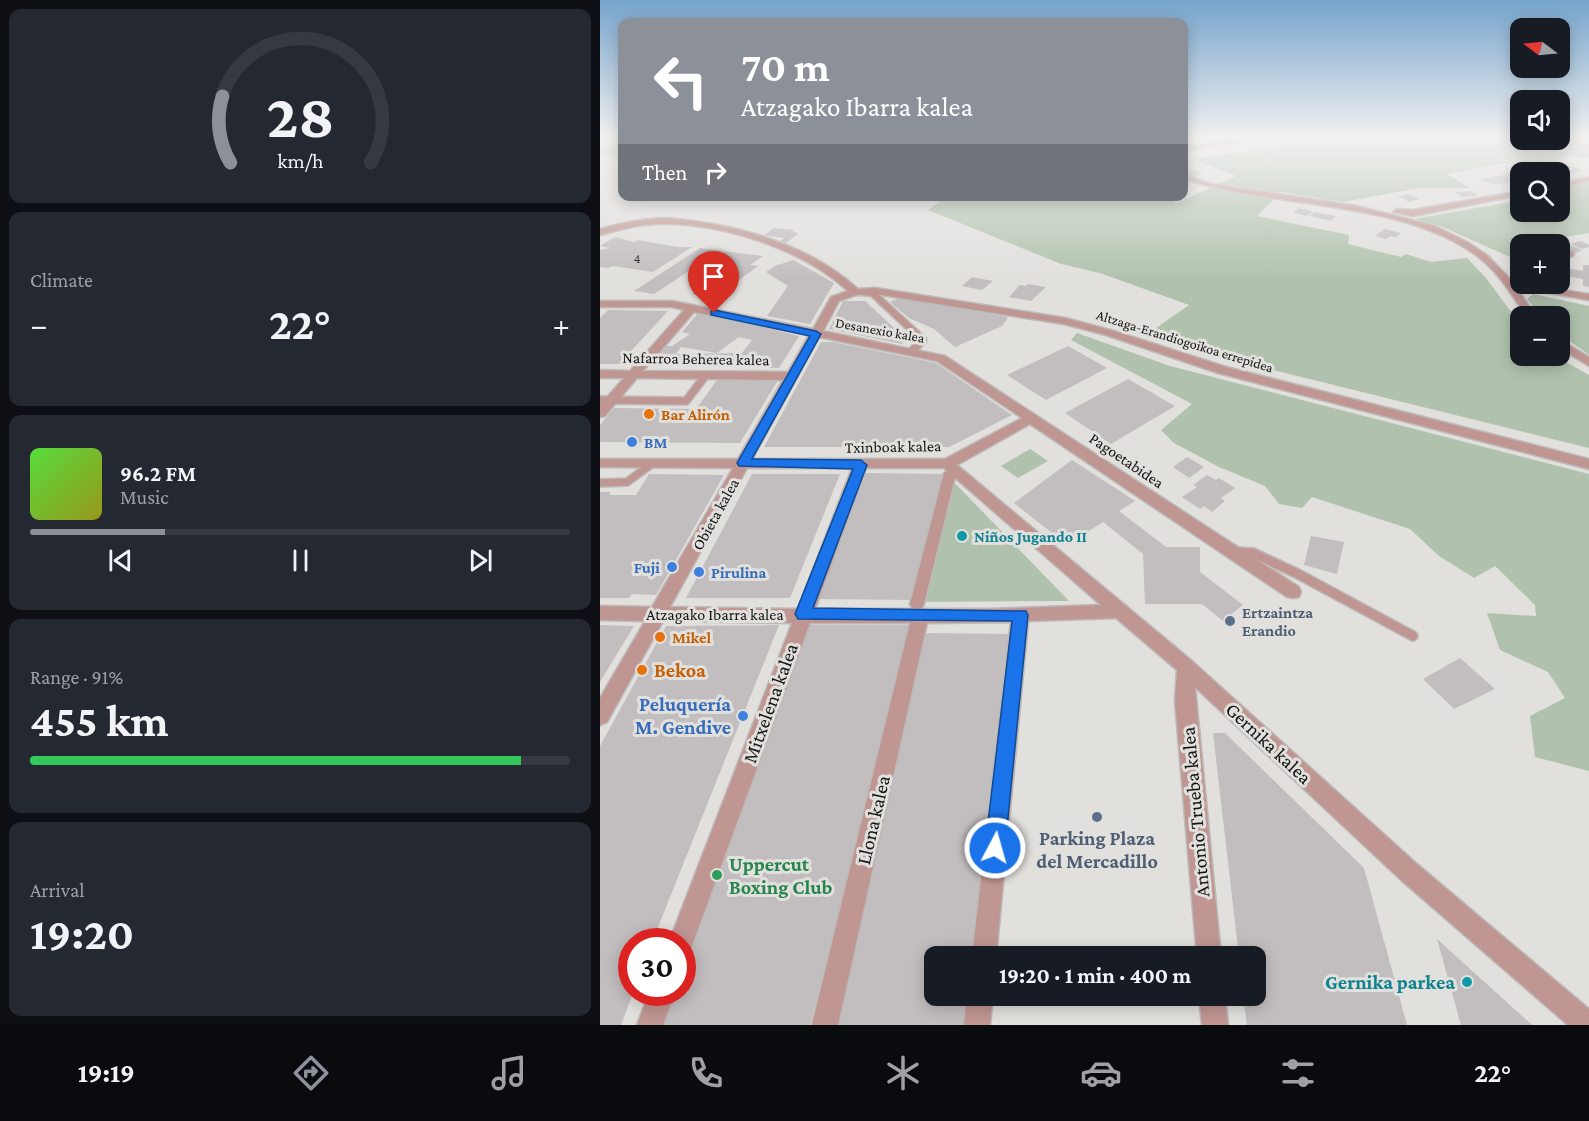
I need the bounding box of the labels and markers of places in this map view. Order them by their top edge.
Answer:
pin [688,251,739,313]
place label: Bar Alirón [661,406,730,423]
marker: Bar Alirón [642,407,656,421]
place label: BM [644,434,667,451]
marker: BM [625,435,639,449]
place label: Niños Jugando II [974,528,1087,545]
marker: Niños Jugando II [955,529,969,543]
place label: Fuji [634,559,660,577]
marker: Fuji [665,560,679,574]
place label: Pirulina [711,564,766,581]
marker: Pirulina [692,565,706,579]
place label: Ertzaintza Erandio [1242,604,1313,639]
marker: Ertzaintza Erandio [1223,614,1237,628]
place label: Mikel [672,629,712,646]
marker: Mikel [653,630,667,644]
place label: Bekoa [654,659,706,681]
marker: Bekoa [635,663,649,677]
place label: Peluquería M. Gendive [635,693,731,738]
marker: Peluquería M. Gendive [736,709,750,723]
marker: Parking Plaza del Mercadillo [1090,810,1104,824]
place label: Parking Plaza del Mercadillo [1036,827,1158,872]
place label: Uppercut Boxing Club [729,853,833,898]
marker: Uppercut Boxing Club [710,868,724,882]
place label: Gernika parkea [1325,971,1455,993]
marker: Gernika parkea [1460,975,1474,989]

